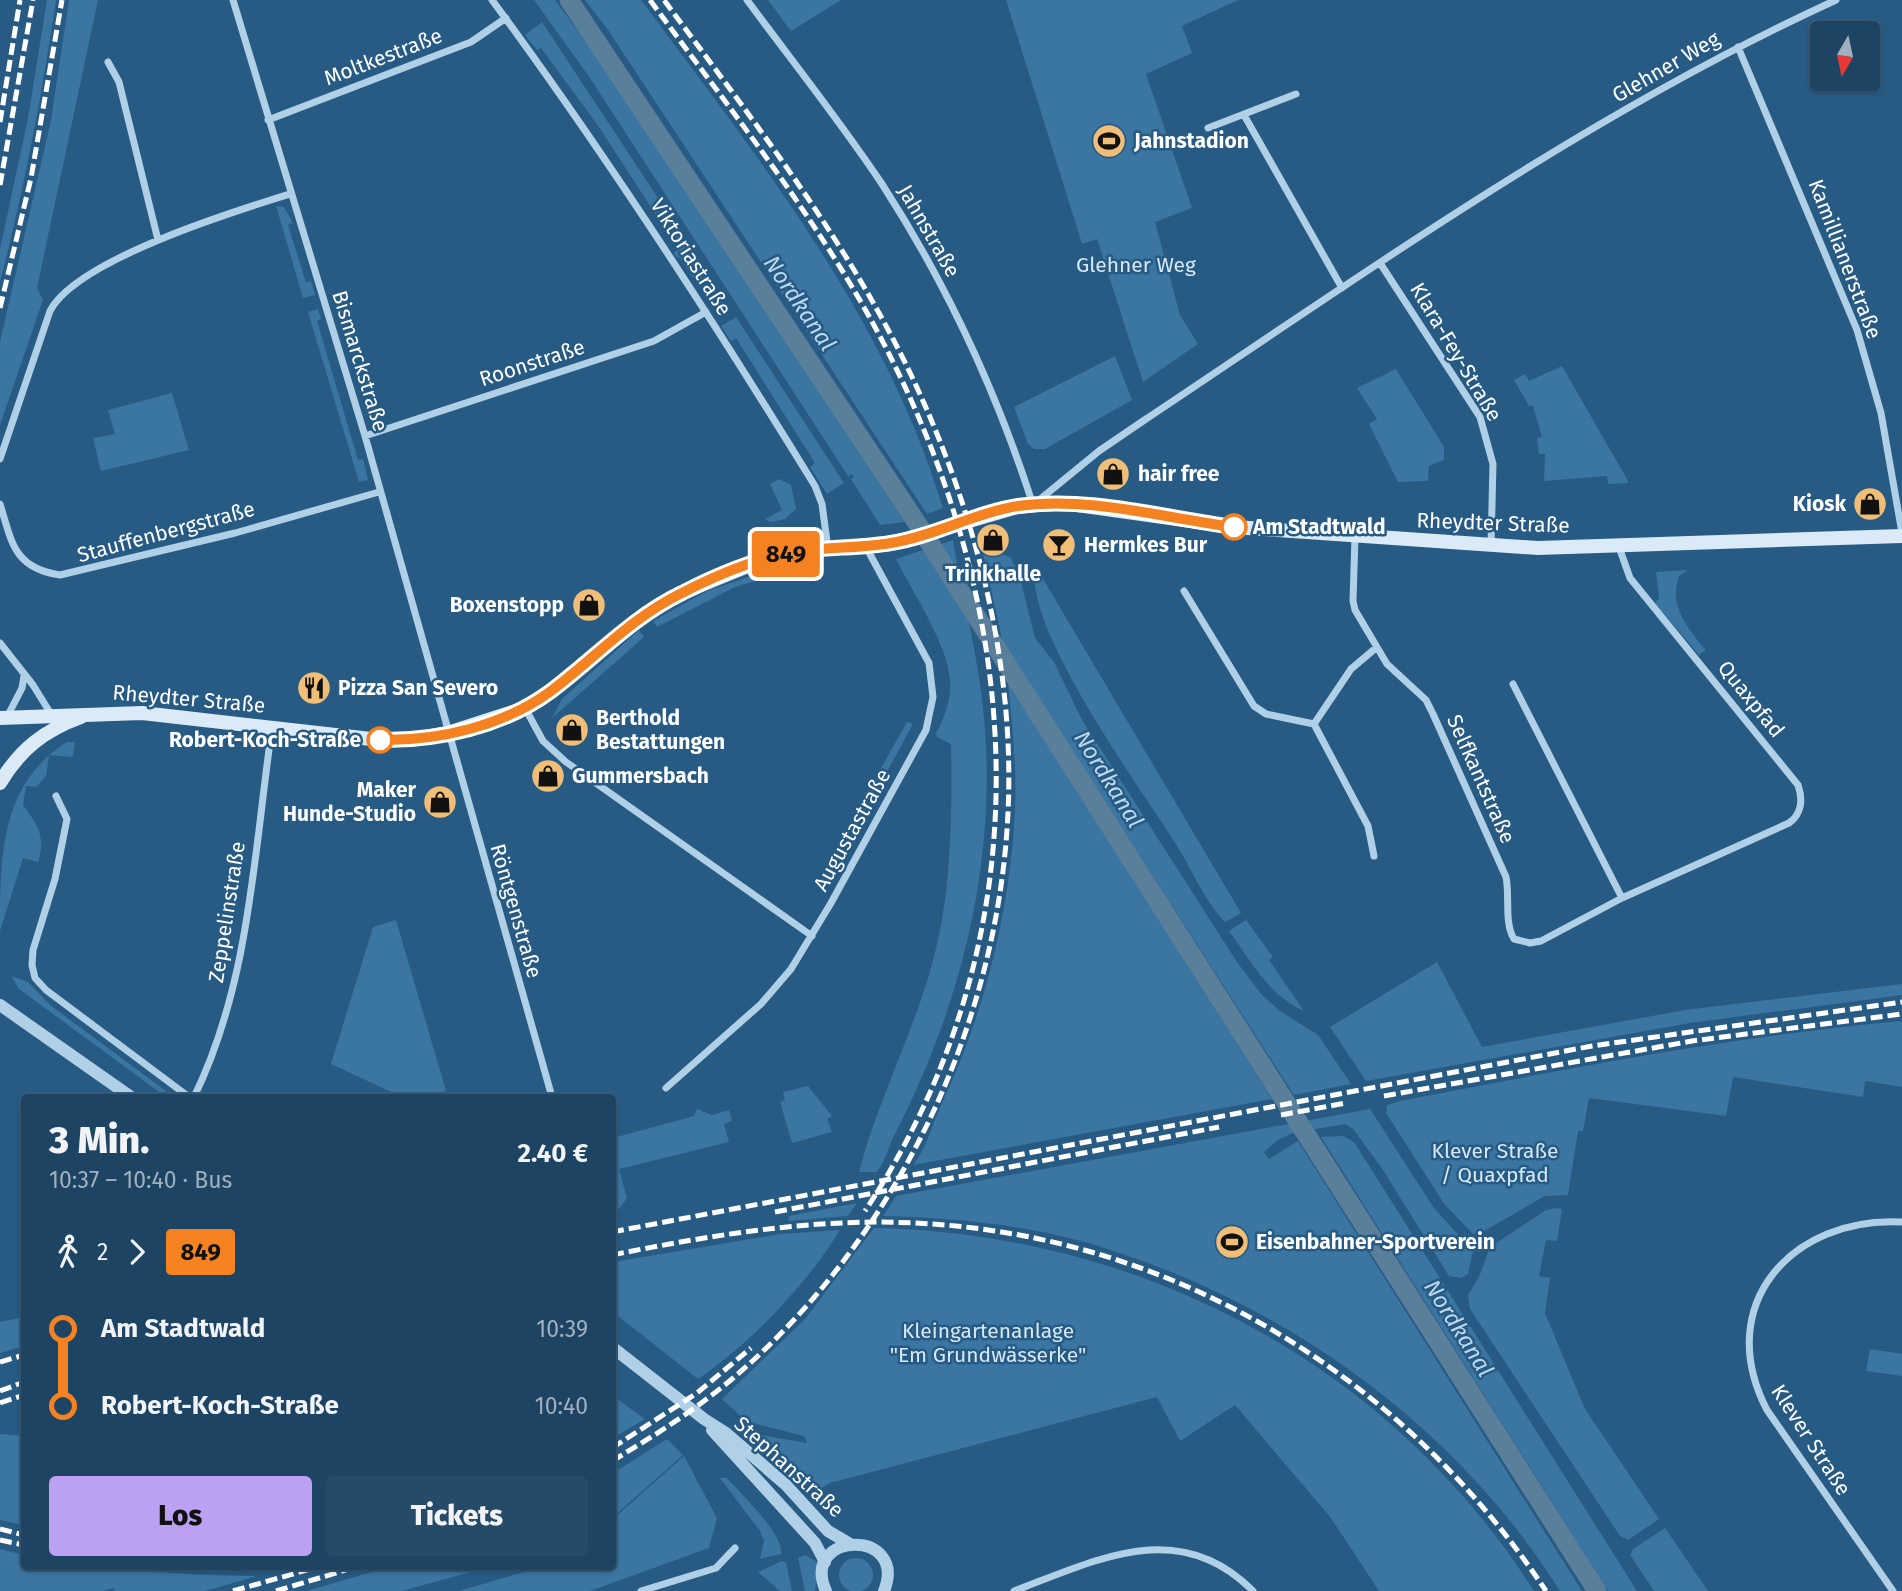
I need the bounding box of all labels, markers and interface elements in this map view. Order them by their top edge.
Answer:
north arrow [1810,21,1880,91]
map controls [1810,21,1880,91]
street label: Moltkestraße [320,23,446,91]
street label: Glehner Weg [1608,26,1725,108]
sports icon: Jahnstadion [1090,122,1128,160]
place label: Jahnstadion [1133,128,1249,154]
street label: Kamillianerstraße [1803,176,1887,342]
street label: Jahnstraße [892,180,966,282]
street label: Viktoriastraße [645,194,737,320]
water label: Nordkanal [758,250,842,356]
park label: Glehner Weg [1076,252,1196,278]
street label: Klara-Fey-Straße [1404,278,1508,426]
street label: Bismarckstraße [326,287,394,435]
street label: Roonstraße [476,334,588,392]
shop icon: hair free [1094,455,1132,493]
place label: hair free [1138,461,1220,487]
shop icon: Kiosk [1851,485,1889,523]
place label: Kiosk [1793,491,1846,517]
street label: Stauffenbergstraße [74,496,258,568]
street label: Rheydter Straße [1416,507,1570,539]
marker: Am Stadtwald [1221,514,1247,540]
place label: Am Stadtwald [1252,514,1386,540]
shop icon: Trinkhalle [974,521,1012,559]
bar icon: Hermkes Bur [1040,526,1078,564]
line badge: 849 [746,531,826,577]
place label: Hermkes Bur [1084,532,1208,558]
text: 849 [766,540,806,568]
place label: Trinkhalle [945,561,1041,587]
shop icon: Boxenstopp [570,586,608,624]
place label: Boxenstopp [450,592,564,618]
street label: Quaxpfad [1712,655,1790,743]
restaurant icon: Pizza San Severo [295,669,333,707]
place label: Pizza San Severo [338,675,498,701]
street label: Rheydter Straße [112,679,266,719]
place label: Berthold Bestattungen [596,705,725,755]
shop icon: Berthold Bestattungen [553,711,591,749]
street label: Selfkantstraße [1441,711,1521,847]
water label: Nordkanal [1068,725,1150,833]
place label: Robert-Koch-Straße [169,727,361,753]
marker: Robert-Koch-Straße [367,727,393,753]
shop icon: Gummersbach [529,757,567,795]
place label: Gummersbach [572,763,709,789]
street label: Augustastraße [808,764,896,896]
place label: Maker Hunde-Studio [283,777,417,827]
shop icon: Maker Hunde-Studio [421,783,459,821]
street label: Zeppelinstraße [203,839,251,985]
street label: Röntgenstraße [484,841,548,981]
text: 3 Min. [49,1117,149,1163]
text: 2.40 € [517,1138,588,1169]
park label: Klever Straße / Quaxpfad [1432,1138,1558,1188]
text: 10:37 – 10:40 · Bus [49,1166,232,1194]
sports icon: Eisenbahner-Sportverein [1213,1223,1251,1261]
place label: Eisenbahner-Sportverein [1256,1229,1495,1255]
icon: walk [49,1233,87,1271]
icon: forward [118,1233,156,1271]
text: 2 [97,1238,108,1266]
text: 849 [180,1238,221,1266]
water label: Nordkanal [1418,1274,1500,1382]
text: Am Stadtwald [101,1313,265,1344]
text: 10:39 [536,1315,588,1343]
park label: Kleingartenanlage "Em Grundwässerke" [890,1318,1086,1368]
street label: Klever Straße [1766,1380,1856,1500]
text: Robert-Koch-Straße [101,1390,339,1421]
text: 10:40 [535,1392,588,1420]
street label: Stephanstraße [729,1411,849,1523]
button: Los [49,1476,312,1556]
button: Tickets [326,1476,588,1556]

